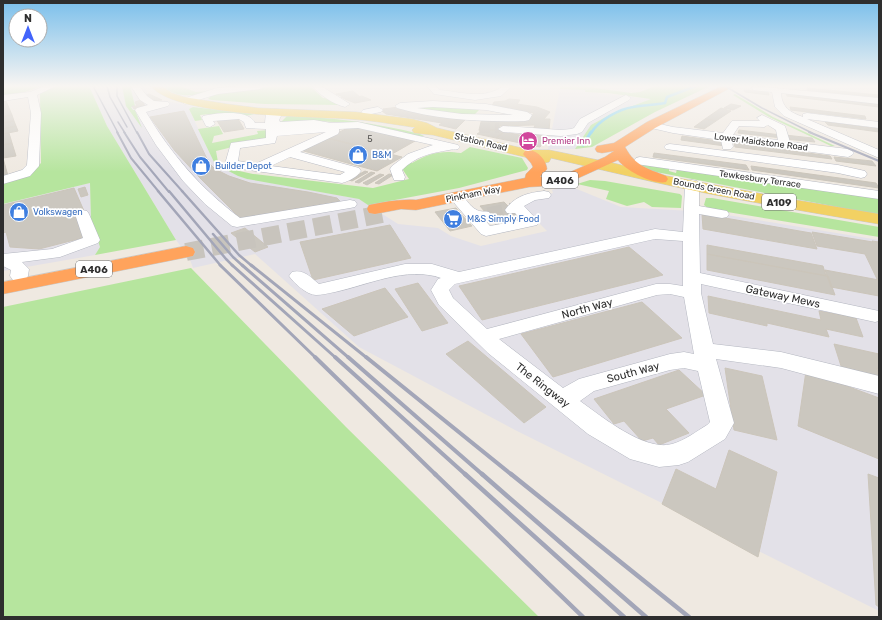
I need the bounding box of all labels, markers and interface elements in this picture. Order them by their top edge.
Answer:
north arrow [8,8,48,48]
text: N [24,12,32,25]
hotel icon: Premier Inn [517,130,539,152]
street label: Station Road [454,131,508,153]
street label: Lower Maidstone Road [713,131,809,153]
house number: 5 [367,134,373,144]
place label: Premier Inn [542,136,590,146]
shop icon: B&M [347,144,369,166]
place label: B&M [372,150,391,160]
shop icon: Builder Depot [190,155,212,177]
place label: Builder Depot [215,161,272,171]
street label: Tewkesbury Terrace [718,168,802,190]
road number: A406 [542,172,578,188]
street label: Bounds Green Road [672,176,756,202]
street label: Pinkham Way [445,184,501,204]
road number: A109 [762,194,796,210]
shop icon: Volkswagen [8,201,30,223]
place label: Volkswagen [33,207,83,217]
supermarket icon: M&S Simply Food [442,208,464,230]
place label: M&S Simply Food [467,214,539,224]
road number: A406 [76,261,112,277]
street label: Gateway Mews [744,282,822,311]
street label: North Way [560,295,614,322]
street label: South Way [605,359,661,386]
street label: The Ringway [513,360,572,411]

